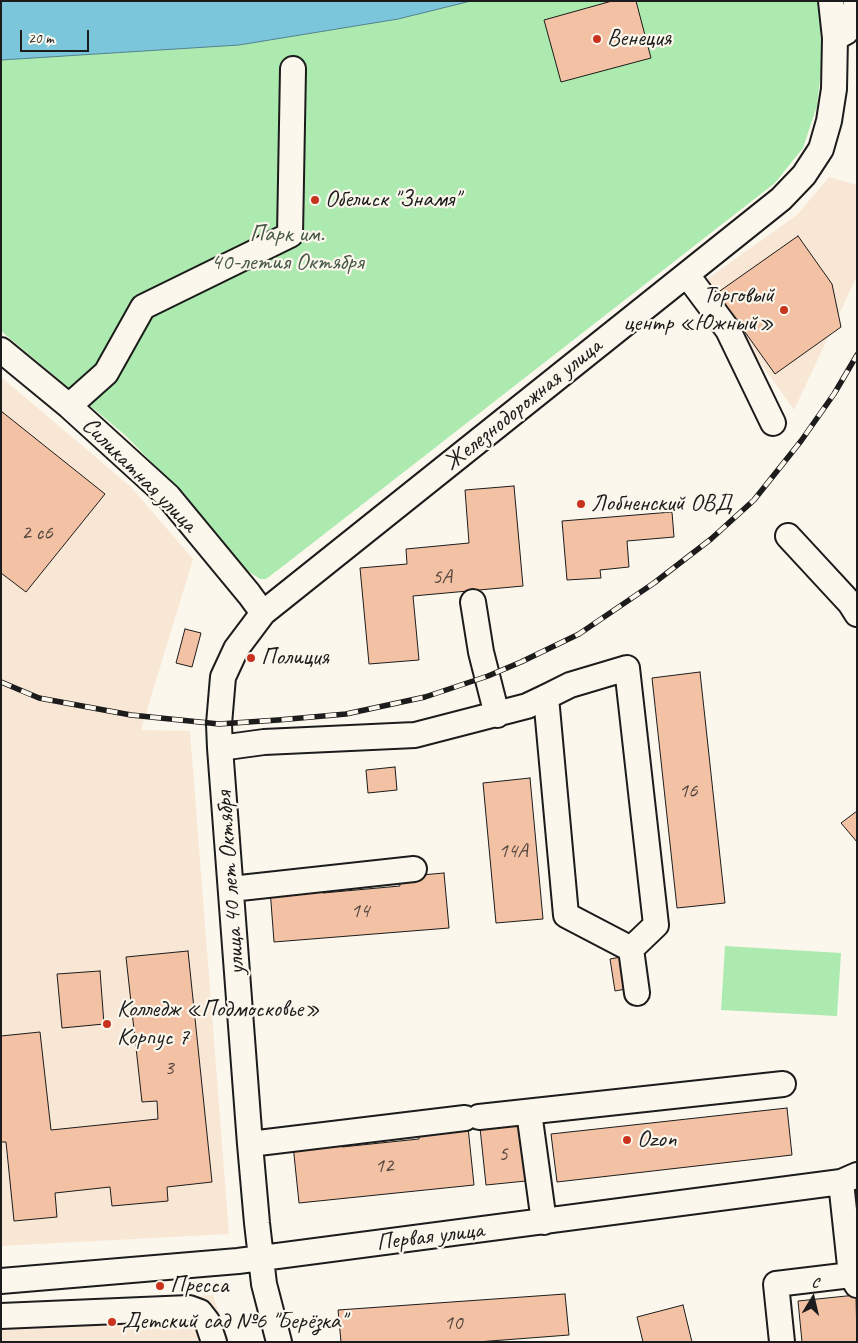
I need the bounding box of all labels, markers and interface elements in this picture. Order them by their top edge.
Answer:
scale bar [22,20,91,52]
place label: Венеция [607,25,671,53]
text: 20 m [28,29,54,48]
marker: Венеция [591,33,603,45]
place label: Обелиск "Знамя" [325,186,460,214]
marker: Обелиск "Знамя" [309,194,321,206]
park label: Парк им. 40-летия Октября [211,221,363,277]
place label: Торговый центр «Южный» [623,282,774,338]
marker: Торговый центр «Южный» [778,304,790,316]
street label: Железнодорожная улица [438,332,608,478]
street label: Силикатная улица [75,411,203,539]
place label: Лобненский ОВД [591,490,732,518]
marker: Лобненский ОВД [575,498,587,510]
house number: 2 с6 [21,520,53,546]
house number: 5А [432,564,452,590]
place label: Полиция [261,644,329,672]
marker: Полиция [245,652,257,664]
house number: 16 [679,778,697,804]
street label: улица 40 лет Октября [210,790,252,976]
house number: 14А [498,838,528,864]
house number: 14 [351,898,369,924]
place label: Колледж «Подмосковье» Корпус 7 [117,996,320,1052]
marker: Колледж «Подмосковье» Корпус 7 [101,1018,113,1030]
house number: 3 [164,1055,174,1081]
place label: Ozon [637,1126,676,1154]
marker: Ozon [621,1134,633,1146]
house number: 5 [498,1141,508,1167]
house number: 12 [375,1153,393,1179]
street label: Первая улица [375,1216,485,1258]
place label: Пресса [170,1272,228,1300]
north arrow [788,1273,838,1323]
text: С [811,1274,820,1292]
marker: Пресса [154,1280,166,1292]
place label: Детский сад №6 "Берёзка" [122,1308,346,1336]
house number: 10 [444,1310,462,1336]
marker: Детский сад №6 "Берёзка" [106,1316,118,1328]

